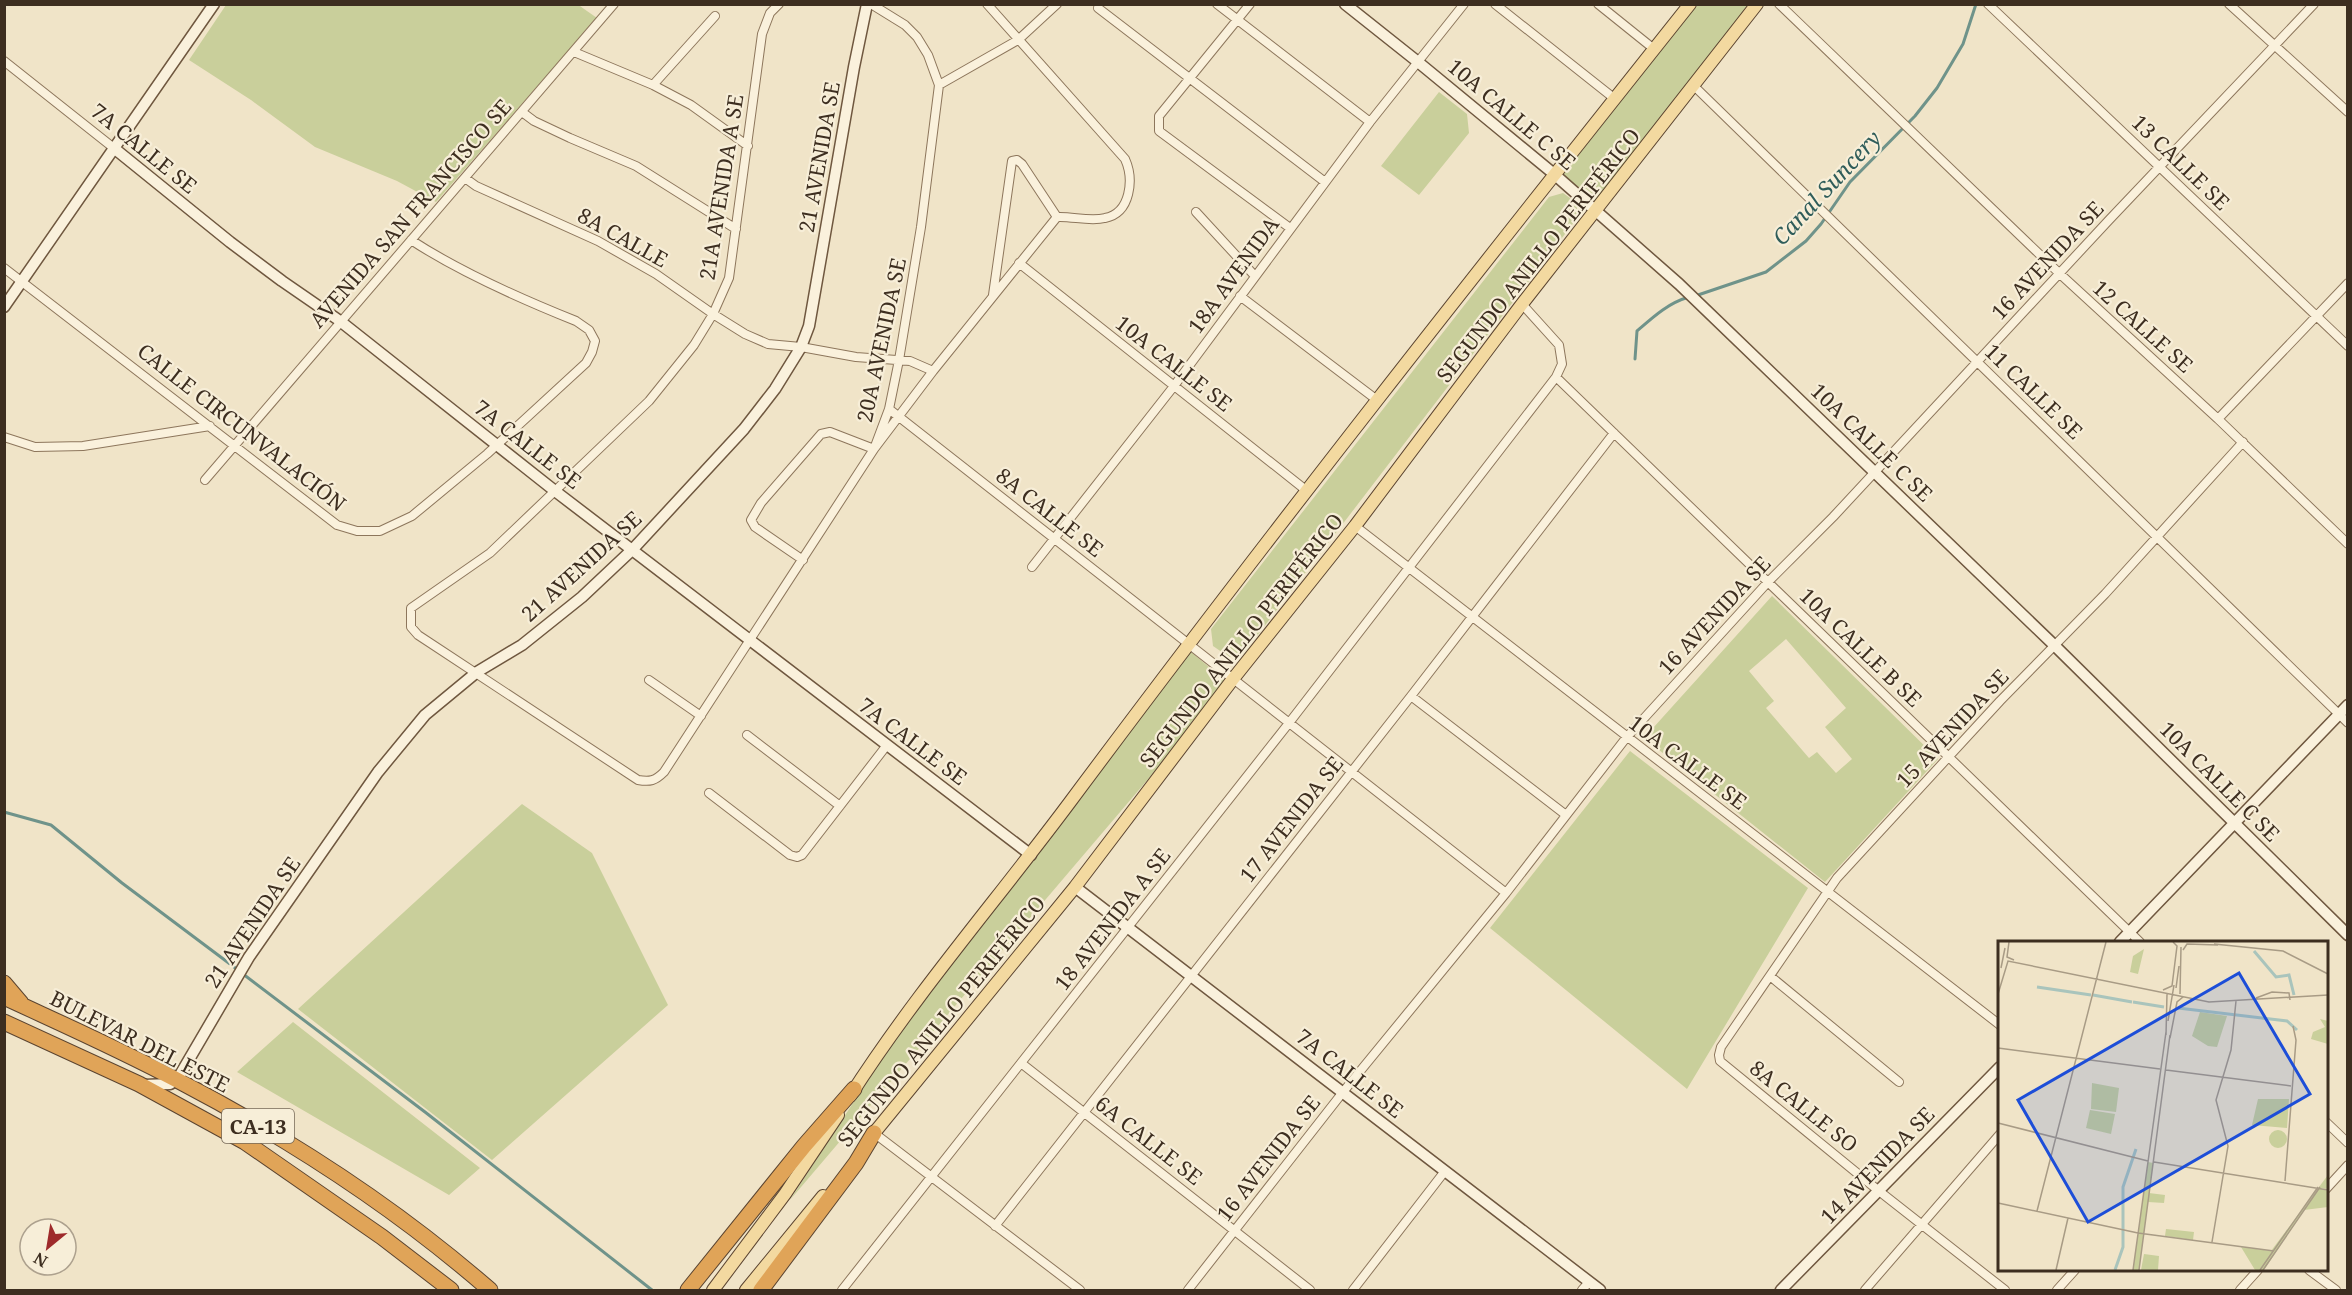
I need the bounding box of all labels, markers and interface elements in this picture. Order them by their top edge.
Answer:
street label: 10A CALLE C SE [1442,52,1582,176]
street label: 21 AVENIDA SE [792,79,846,235]
street label: 21A AVENIDA A SE [692,92,750,282]
street label: AVENIDA SAN FRANCISCO SE [303,93,517,333]
street label: 7A CALLE SE [85,97,203,199]
street label: 13 CALLE SE [2126,108,2236,216]
street label: SEGUNDO ANILLO PERIFÉRICO [1430,122,1646,388]
water label: Canal Suncery [1765,123,1887,251]
street label: 16 AVENIDA SE [1985,195,2109,325]
street label: 8A CALLE [573,201,673,273]
street label: 18A AVENIDA [1181,211,1285,339]
street label: 20A AVENIDA SE [850,255,912,425]
street label: 12 CALLE SE [2087,273,2199,379]
street label: 10A CALLE SE [1110,309,1238,417]
street label: CALLE CIRCUNVALACIÓN [132,337,352,517]
street label: 11 CALLE SE [1979,337,2089,445]
street label: 10A CALLE C SE [1805,377,1939,507]
street label: 7A CALLE SE [469,393,587,495]
street label: 8A CALLE SE [991,461,1109,563]
street label: 21 AVENIDA SE [515,505,647,627]
street label: SEGUNDO ANILLO PERIFÉRICO [1133,507,1349,773]
street label: 16 AVENIDA SE [1652,550,1776,680]
street label: 10A CALLE B SE [1794,581,1928,713]
street label: 15 AVENIDA SE [1890,663,2014,793]
street label: 7A CALLE SE [853,691,973,791]
street label: 10A CALLE SE [1623,708,1753,816]
street label: 10A CALLE C SE [2154,715,2286,847]
street label: 17 AVENIDA SE [1233,750,1349,888]
street label: 18 AVENIDA A SE [1048,842,1176,996]
street label: 21 AVENIDA SE [198,851,306,993]
street label: SEGUNDO ANILLO PERIFÉRICO [831,890,1051,1152]
inset map [1998,941,2328,1271]
street label: BULEVAR DEL ESTE [45,984,235,1098]
street label: 7A CALLE SE [1291,1022,1409,1124]
street label: 8A CALLE SO [1744,1054,1864,1158]
street label: 6A CALLE SE [1090,1089,1208,1191]
street label: 16 AVENIDA SE [1210,1089,1326,1227]
street label: 14 AVENIDA SE [1814,1100,1940,1230]
road number: CA-13 [222,1109,294,1143]
north arrow [18,1217,78,1277]
text: N [29,1247,51,1273]

